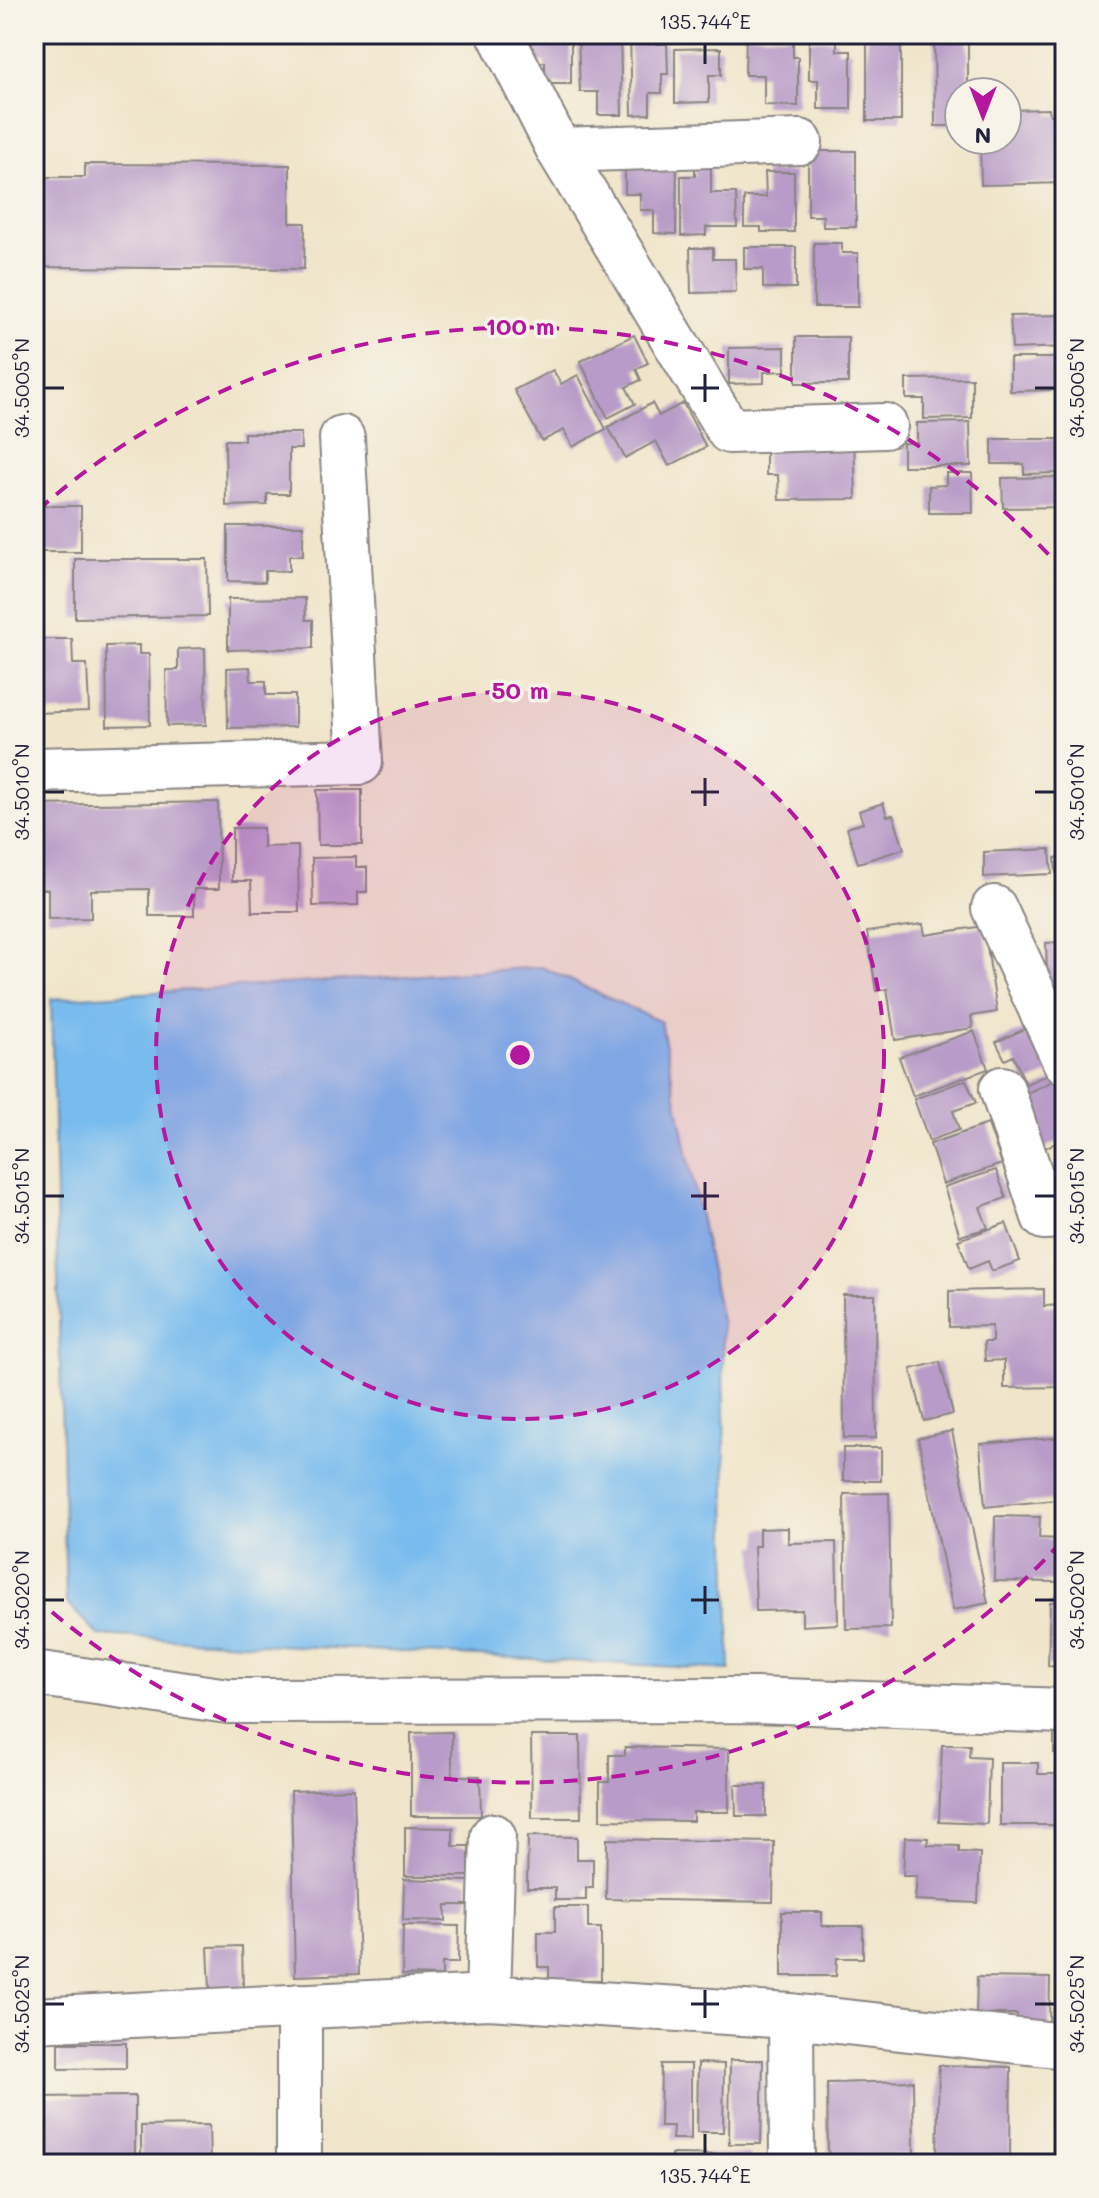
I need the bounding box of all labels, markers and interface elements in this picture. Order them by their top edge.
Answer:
text: 135.744°E [659,8,751,34]
north arrow [943,76,1023,156]
text: N [975,122,991,151]
text: 100 m [485,310,555,341]
text: 34.5005°N [8,338,34,438]
text: 34.5005°N [1063,338,1089,438]
text: 50 m [491,674,549,705]
text: 34.5010°N [8,743,34,841]
text: 34.5010°N [1063,743,1089,841]
centre of rings [506,1041,534,1069]
text: 34.5015°N [8,1148,34,1244]
text: 34.5015°N [1063,1148,1089,1244]
text: 34.5020°N [8,1550,34,1650]
text: 34.5020°N [1063,1550,1089,1650]
text: 34.5025°N [8,1955,34,2053]
text: 34.5025°N [1063,1955,1089,2053]
text: 135.744°E [659,2162,751,2188]

